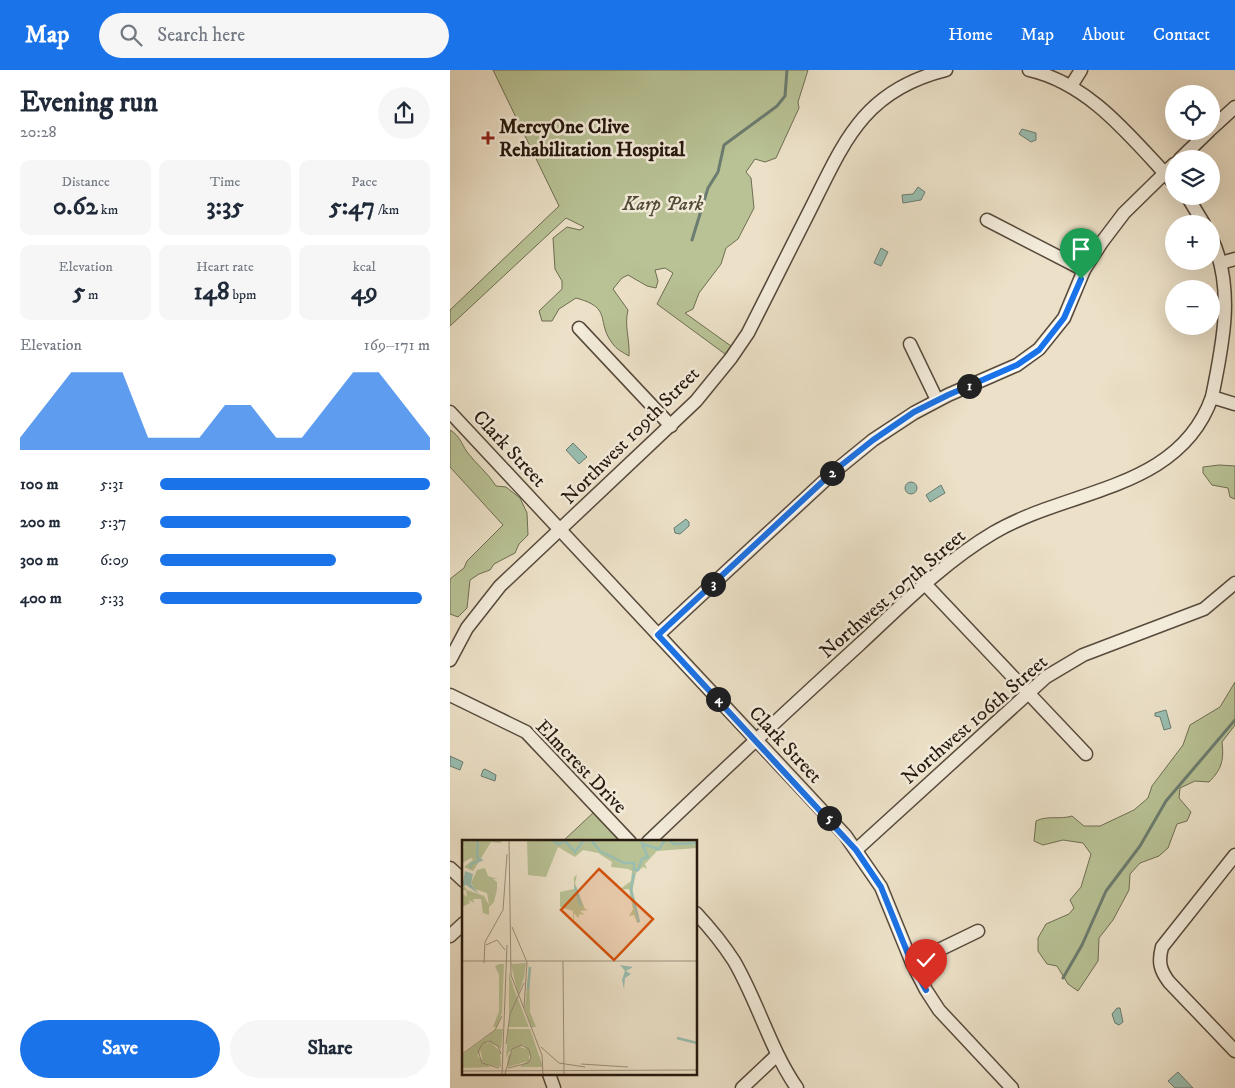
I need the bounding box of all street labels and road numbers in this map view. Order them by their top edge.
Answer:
street label: Northwest 109th Street [557,362,705,510]
street label: Clark Street [467,405,551,493]
street label: Northwest 107th Street [815,524,971,664]
street label: Northwest 106th Street [897,650,1053,790]
street label: Clark Street [743,701,827,789]
street label: Elmcrest Drive [530,715,632,819]

